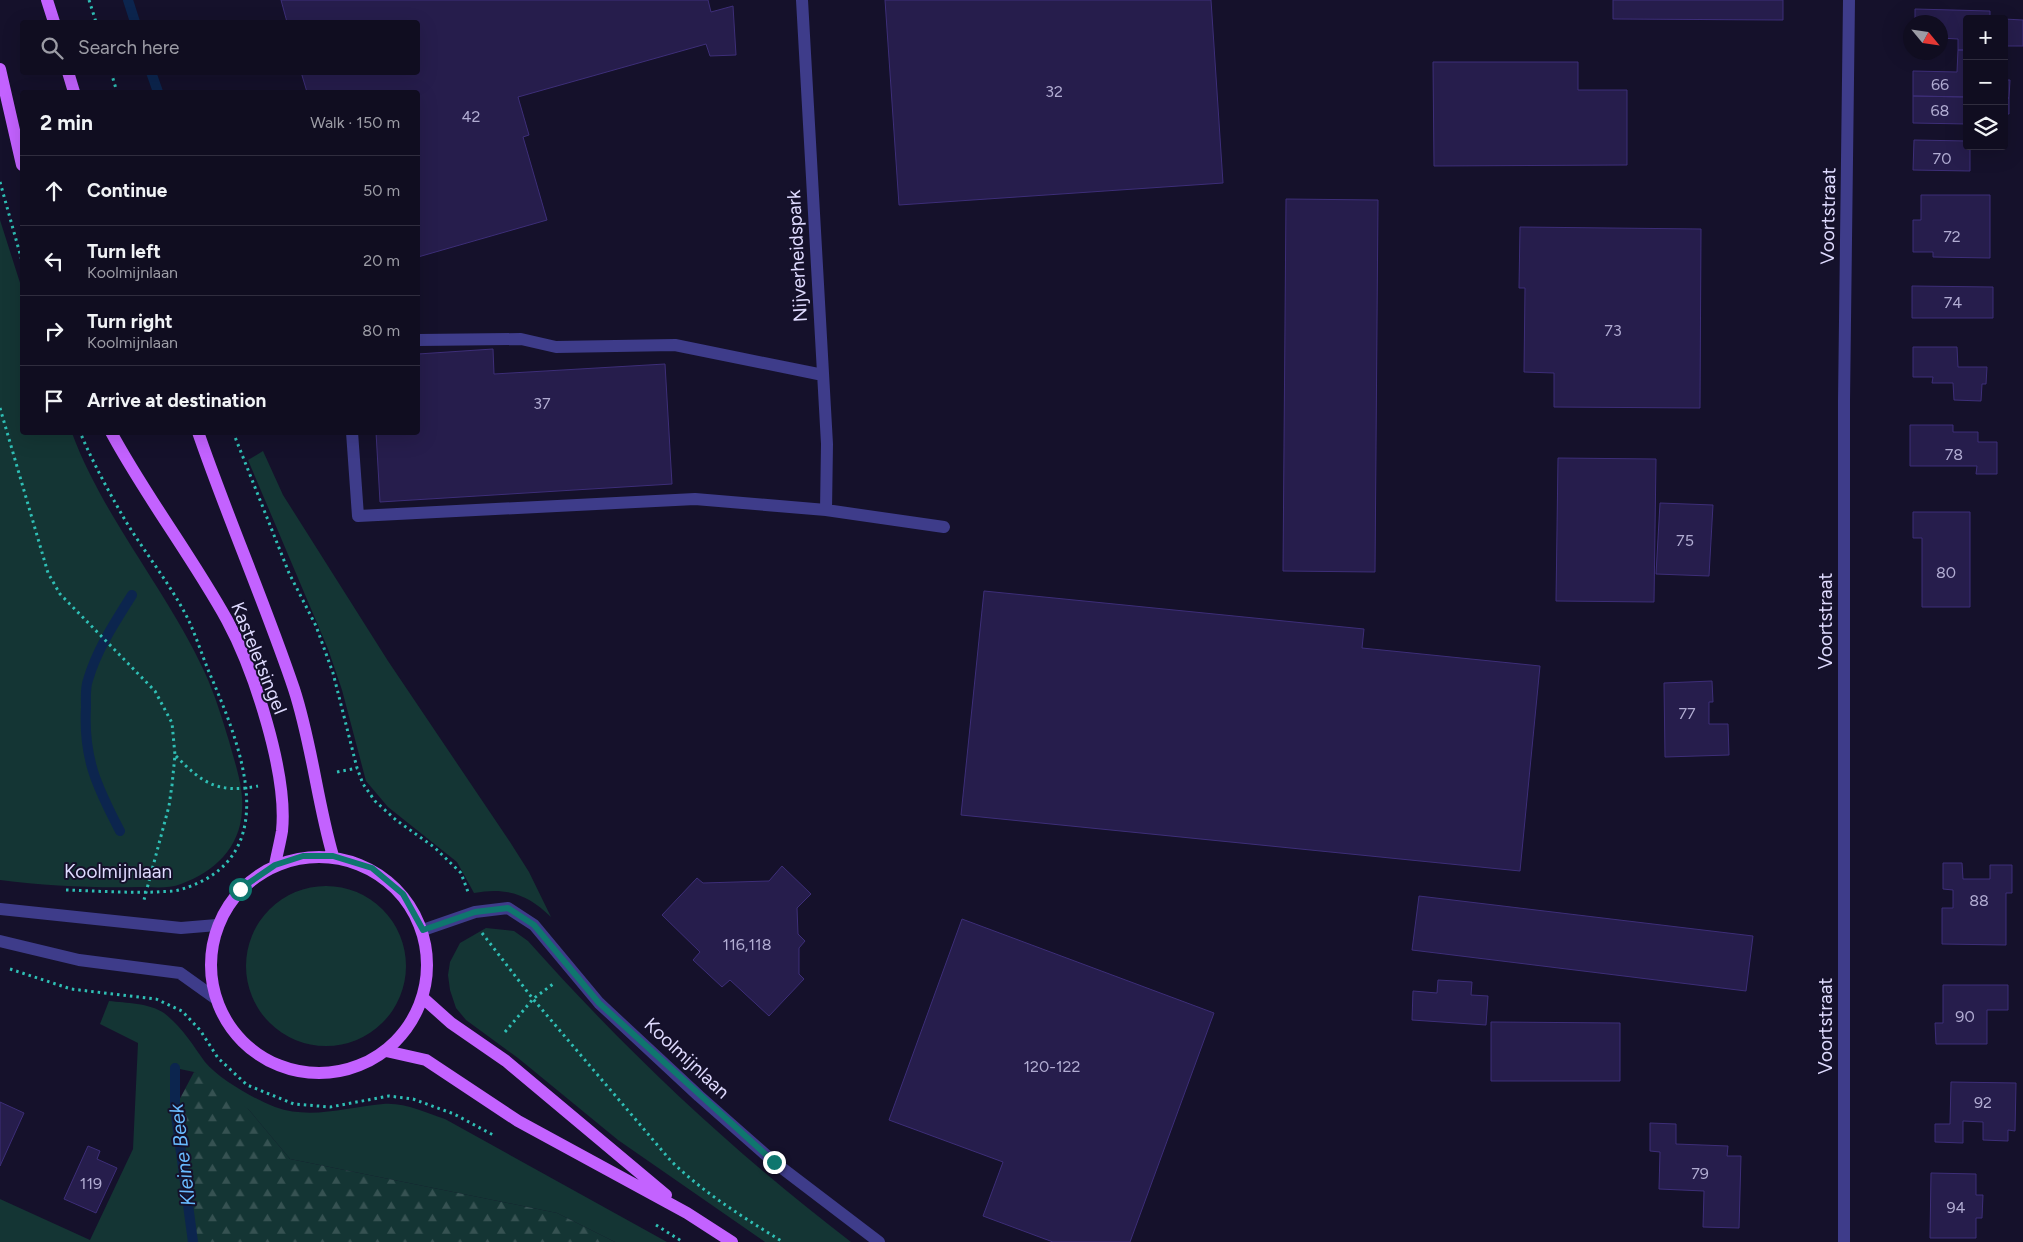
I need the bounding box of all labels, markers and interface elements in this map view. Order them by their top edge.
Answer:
north arrow [1903,15,1948,60]
map controls [1963,15,2008,150]
button: + [1963,15,2008,60]
search box [20,20,420,75]
icon: search [38,34,66,62]
text: Search here [78,36,180,59]
button: − [1963,60,2008,105]
house number: 66 [1931,75,1949,94]
house number: 32 [1045,82,1063,101]
house number: 68 [1931,101,1949,120]
button: layers [1963,105,2008,150]
house number: 42 [462,107,480,126]
text: 2 min [40,110,93,135]
text: Walk · 150 m [310,113,400,132]
house number: 70 [1933,149,1951,168]
street label: Voortstraat [1816,167,1840,265]
icon: ahead [40,177,68,205]
text: Continue [87,179,167,202]
text: 50 m [363,181,400,200]
street label: Nijverheidspark [782,188,812,323]
house number: 72 [1943,227,1961,246]
text: Turn left [87,240,161,263]
icon: left [40,247,68,275]
text: 20 m [363,251,400,270]
text: Koolmijnlaan [87,263,178,282]
house number: 74 [1944,293,1962,312]
text: Turn right [87,310,173,333]
icon: right [40,317,68,345]
text: 80 m [362,321,400,340]
house number: 73 [1604,321,1622,340]
text: Koolmijnlaan [87,333,178,352]
icon: arrive [40,387,68,415]
text: Arrive at destination [87,389,266,412]
house number: 37 [533,394,551,413]
house number: 78 [1945,445,1963,464]
house number: 75 [1676,531,1694,550]
house number: 80 [1936,563,1956,582]
street label: Voortstraat [1814,572,1837,670]
street label: Kasteletsingel [226,599,292,717]
house number: 77 [1678,704,1696,723]
street label: Koolmijnlaan [64,860,172,883]
route start [229,878,252,901]
house number: 88 [1969,891,1989,910]
house number: 116,118 [723,935,771,954]
street label: Voortstraat [1814,977,1837,1075]
house number: 90 [1955,1007,1975,1026]
street label: Koolmijnlaan [640,1013,734,1103]
house number: 120-122 [1024,1057,1080,1076]
house number: 92 [1974,1093,1992,1112]
water label: Kleine Beek [164,1101,200,1208]
route end [763,1151,786,1174]
house number: 79 [1691,1164,1709,1183]
house number: 119 [80,1174,102,1193]
house number: 94 [1947,1198,1966,1217]

